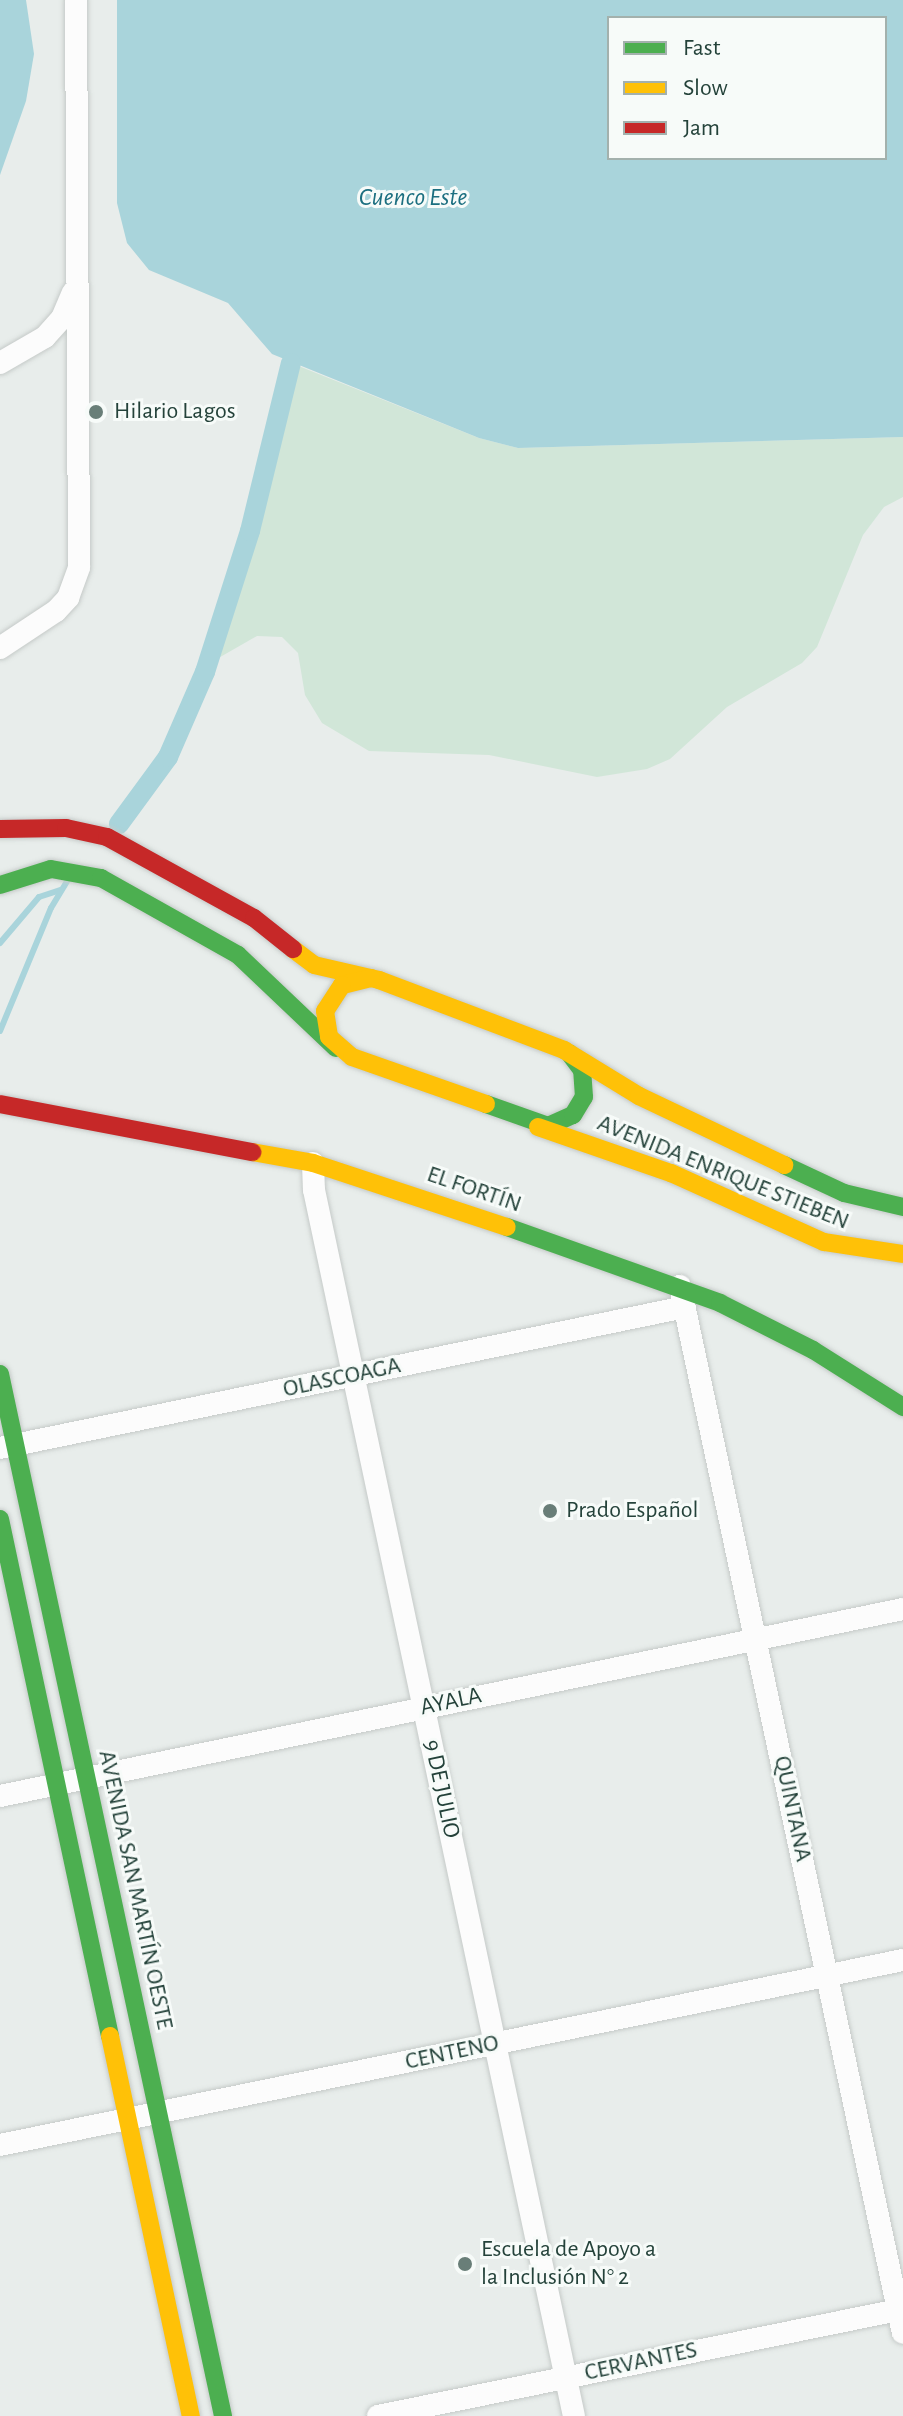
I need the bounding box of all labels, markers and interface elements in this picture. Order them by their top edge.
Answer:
legend [607,16,887,160]
text: Fast [683,36,720,60]
text: Slow [683,76,728,100]
text: Jam [683,116,720,140]
water label: Cuenco Este [359,182,467,214]
place label: Hilario Lagos [114,398,236,426]
marker: Hilario Lagos [85,401,107,423]
street label: AVENIDA ENRIQUE STIEBEN [593,1109,853,1237]
street label: EL FORTÍN [423,1160,525,1220]
street label: OLASCOAGA [281,1351,403,1405]
place label: Prado Español [566,1497,699,1525]
marker: Prado Español [541,1502,559,1520]
street label: AYALA [418,1681,484,1723]
street label: 9 DE JULIO [417,1737,465,1841]
street label: AVENIDA SAN MARTÍN OESTE [91,1748,179,2032]
street label: QUINTANA [767,1753,817,1865]
street label: CENTENO [403,2029,501,2077]
place label: Escuela de Apoyo a la Inclusión N° 2 [481,2236,656,2292]
marker: Escuela de Apoyo a la Inclusión N° 2 [456,2255,474,2273]
street label: CERVANTES [582,2336,700,2388]

